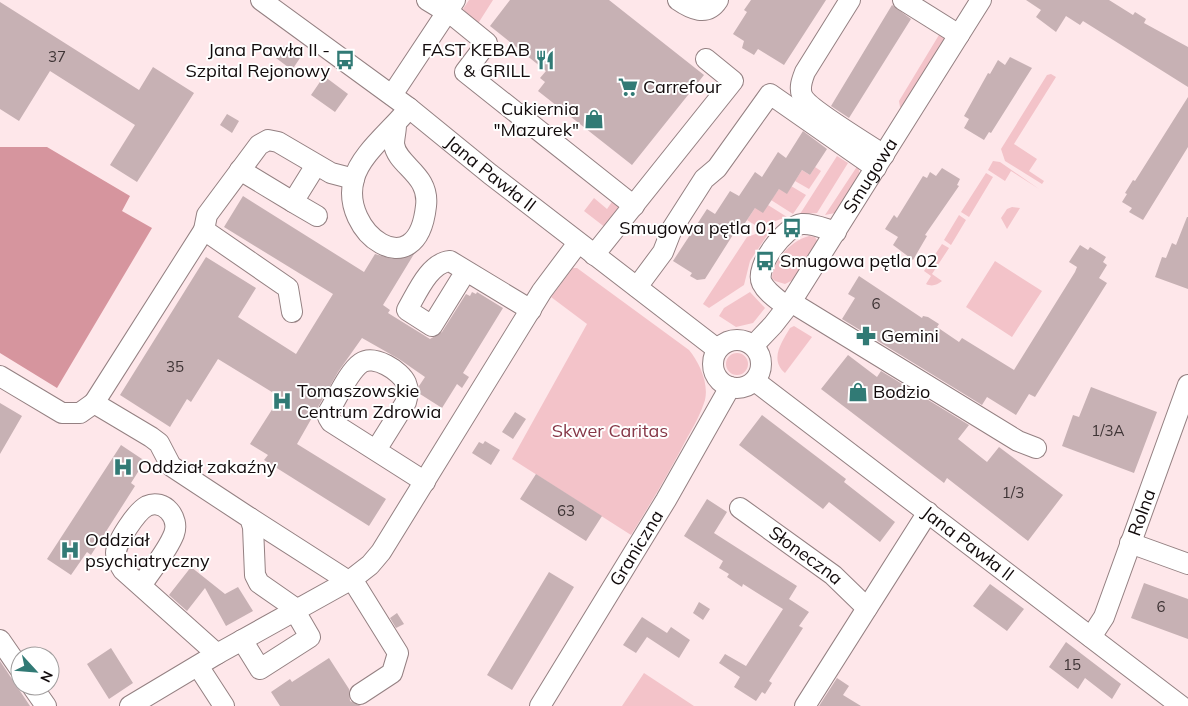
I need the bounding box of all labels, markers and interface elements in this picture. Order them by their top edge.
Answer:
place label: Jana Pawła II - Szpital Rejonowy [186,38,330,82]
place label: FAST KEBAB & GRILL [422,38,530,82]
house number: 37 [48,47,66,66]
bus stop icon: Jana Pawła II - Szpital Rejonowy [334,49,356,71]
restaurant icon: FAST KEBAB & GRILL [534,49,556,71]
place label: Carrefour [643,75,722,98]
supermarket icon: Carrefour [617,76,639,98]
place label: Cukiernia "Mazurek" [493,97,579,141]
shop icon: Cukiernia "Mazurek" [583,108,605,130]
street label: Jana Pawła II [441,130,541,216]
street label: Smugowa [838,133,902,217]
place label: Smugowa pętla 01 [619,216,777,239]
bus stop icon: Smugowa pętla 01 [781,217,803,239]
place label: Smugowa pętla 02 [780,249,938,272]
bus stop icon: Smugowa pętla 02 [754,250,776,272]
house number: 6 [871,294,881,313]
place label: Gemini [881,324,939,347]
pharmacy icon: Gemini [855,325,877,347]
house number: 35 [166,357,184,376]
place label: Tomaszowskie Centrum Zdrowia [297,379,441,423]
place label: Bodzio [873,380,930,403]
shop icon: Bodzio [847,381,869,403]
hospital icon: Tomaszowskie Centrum Zdrowia [271,390,293,412]
park label: Skwer Caritas [552,419,668,442]
house number: 1/3A [1091,421,1125,440]
place label: Oddział zakaźny [138,455,277,478]
hospital icon: Oddział zakaźny [112,456,134,478]
house number: 1/3 [1002,483,1024,502]
street label: Rolna [1122,486,1160,539]
house number: 63 [557,501,575,520]
street label: Jana Pawła II [918,501,1019,586]
street label: Graniczna [604,506,668,590]
street label: Słoneczna [764,521,848,589]
place label: Oddział psychiatryczny [85,528,210,572]
hospital icon: Oddział psychiatryczny [59,539,81,561]
house number: 6 [1156,597,1166,616]
north arrow [10,646,60,696]
house number: 15 [1063,655,1081,674]
text: N [36,668,57,685]

